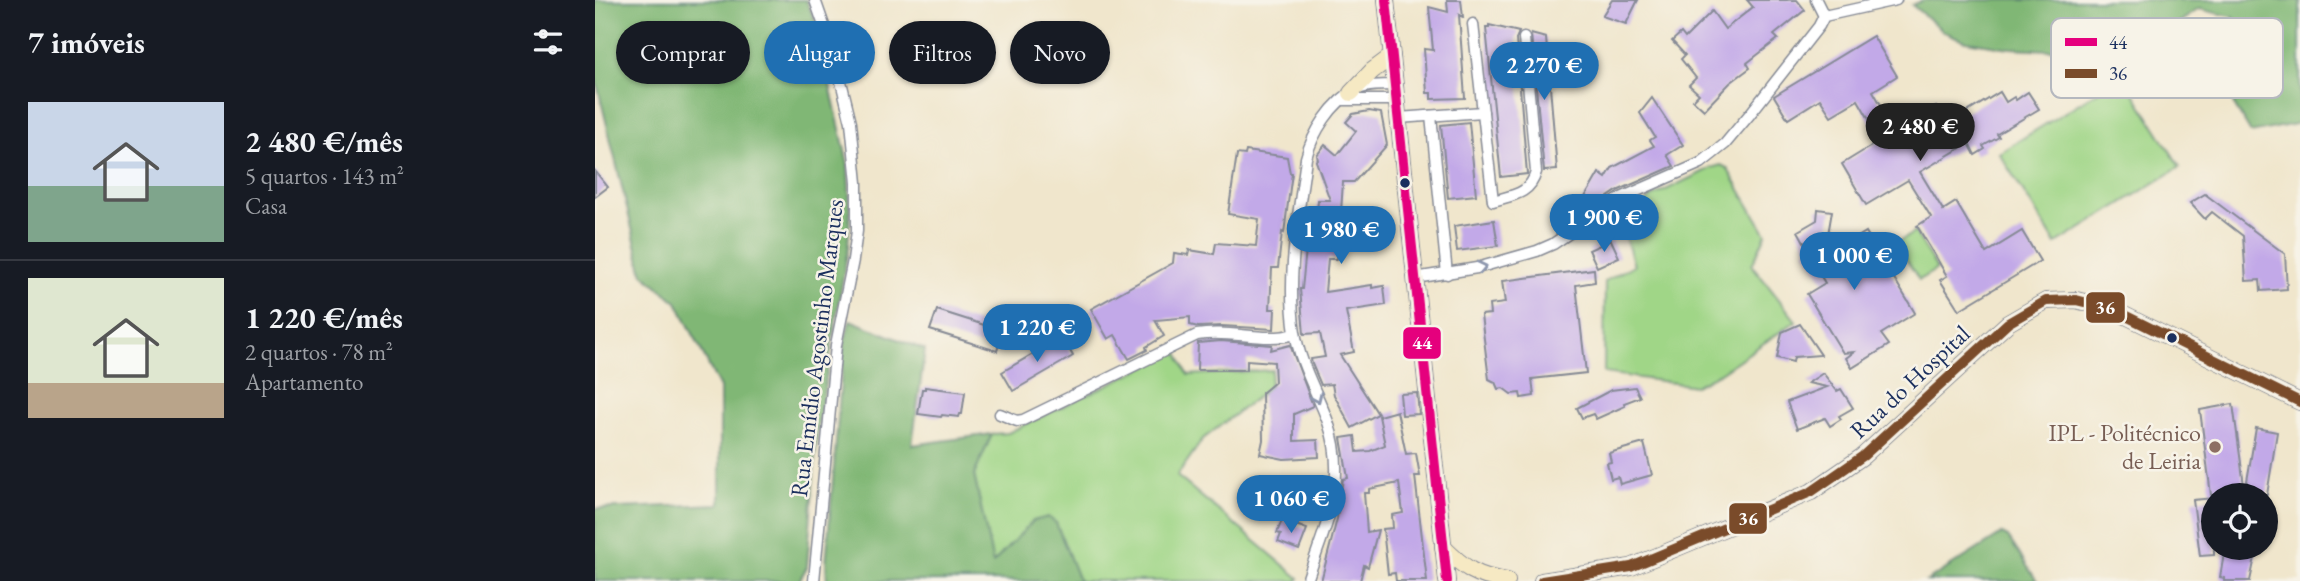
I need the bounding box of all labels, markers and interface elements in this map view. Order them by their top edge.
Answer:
legend [2051,18,2283,98]
chip: Comprar [616,21,750,84]
chip: Alugar [764,21,875,84]
chip: Filtros [889,21,996,84]
chip: Novo [1010,21,1110,84]
text: 7 imóveis [28,23,145,62]
icon: filters [529,23,567,61]
text: 44 [2109,30,2128,55]
pin: 2 270 € [1479,42,1609,102]
text: 2 270 € [1506,50,1582,80]
text: 36 [2109,61,2127,86]
pin: 2 480 € [1855,104,1985,163]
text: 2 480 € [1882,111,1958,141]
text: 2 480 €/mês [245,122,403,161]
icon: home [84,130,168,214]
text: 5 quartos · 143 m² [245,161,404,191]
unlabelled marker [1398,176,1412,190]
text: Casa [245,191,287,221]
pin: 1 900 € [1539,194,1669,254]
street label: Rua Emídio Agostinho Marques [783,197,850,499]
text: 1 900 € [1566,202,1642,232]
pin: 1 980 € [1276,206,1406,266]
text: 1 980 € [1303,214,1379,244]
pin: 1 000 € [1789,232,1919,292]
text: 1 000 € [1816,240,1892,270]
one-way arrow [1476,261,1488,275]
line badge: 36 [2085,291,2126,324]
text: 36 [2095,295,2115,320]
text: 1 220 €/mês [245,298,403,337]
pin: 1 220 € [972,304,1102,364]
icon: home [84,306,168,390]
text: 1 220 € [999,312,1075,342]
street label: Rua do Hospital [1843,318,1976,445]
line badge: 44 [1402,326,1442,360]
text: 44 [1412,330,1433,355]
unlabelled marker [2165,331,2179,345]
text: 2 quartos · 78 m² [245,337,393,367]
text: Apartamento [245,367,363,397]
one-way arrow [1309,391,1323,404]
place label: IPL - Politécnico de Leiria [2048,417,2201,476]
marker: IPL - Politécnico de Leiria [2207,439,2223,455]
pin: 1 060 € [1226,476,1356,535]
text: 1 060 € [1253,483,1329,513]
map controls [2201,483,2278,560]
button: locate [2201,483,2278,560]
line badge: 36 [1728,502,1768,535]
text: 36 [1738,506,1758,531]

